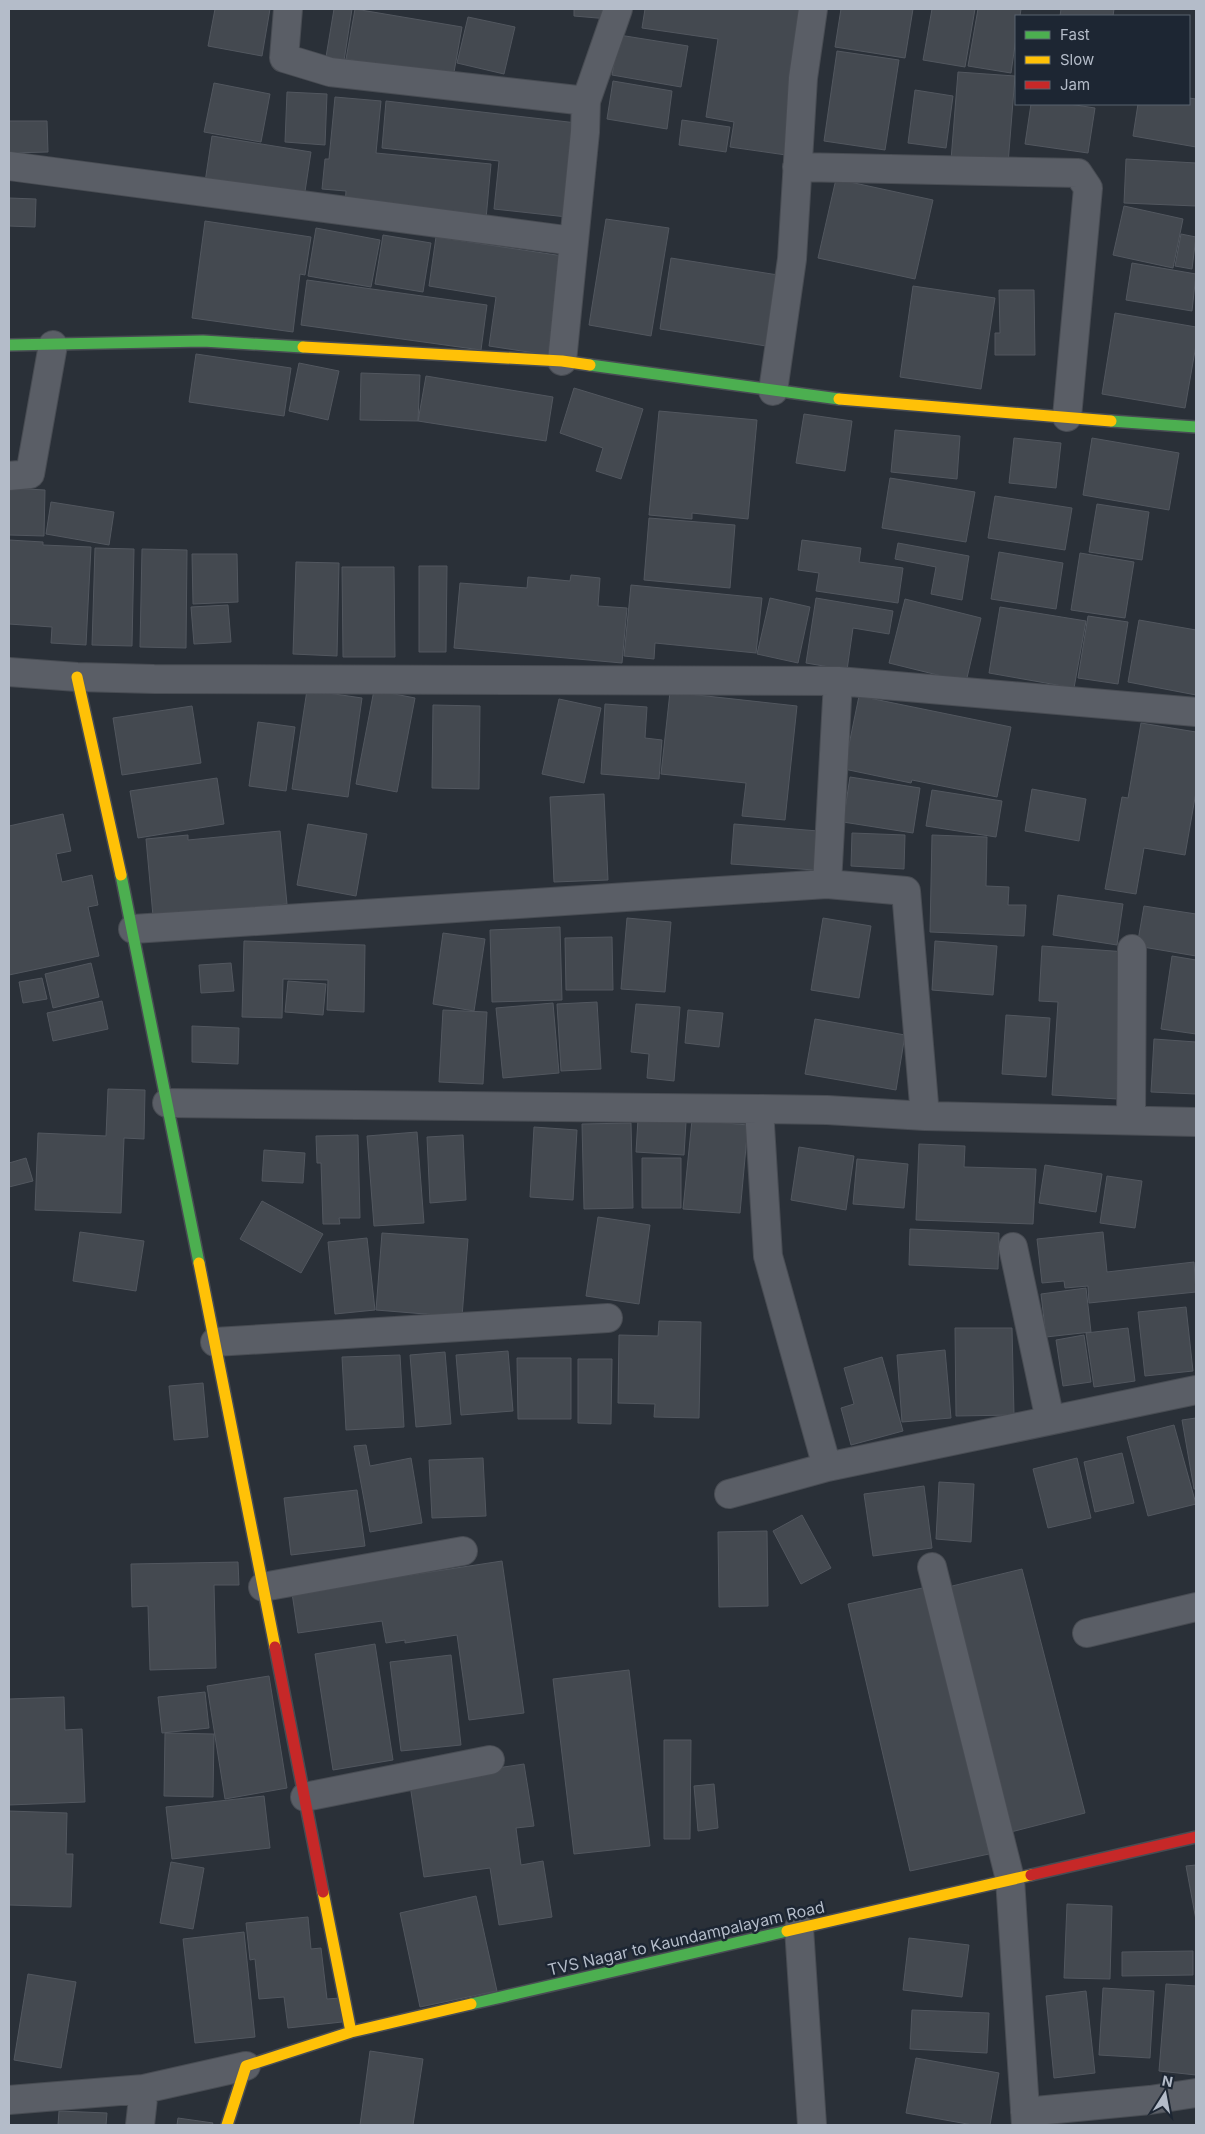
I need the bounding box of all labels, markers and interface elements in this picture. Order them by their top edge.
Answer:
legend [1015,15,1190,105]
text: Fast [1060,25,1090,44]
text: Slow [1060,50,1094,69]
text: Jam [1060,75,1090,94]
street label: TVS Nagar to Kaundampalayam Road [546,1896,826,1980]
north arrow [1140,2069,1190,2119]
text: N [1161,2071,1174,2090]

